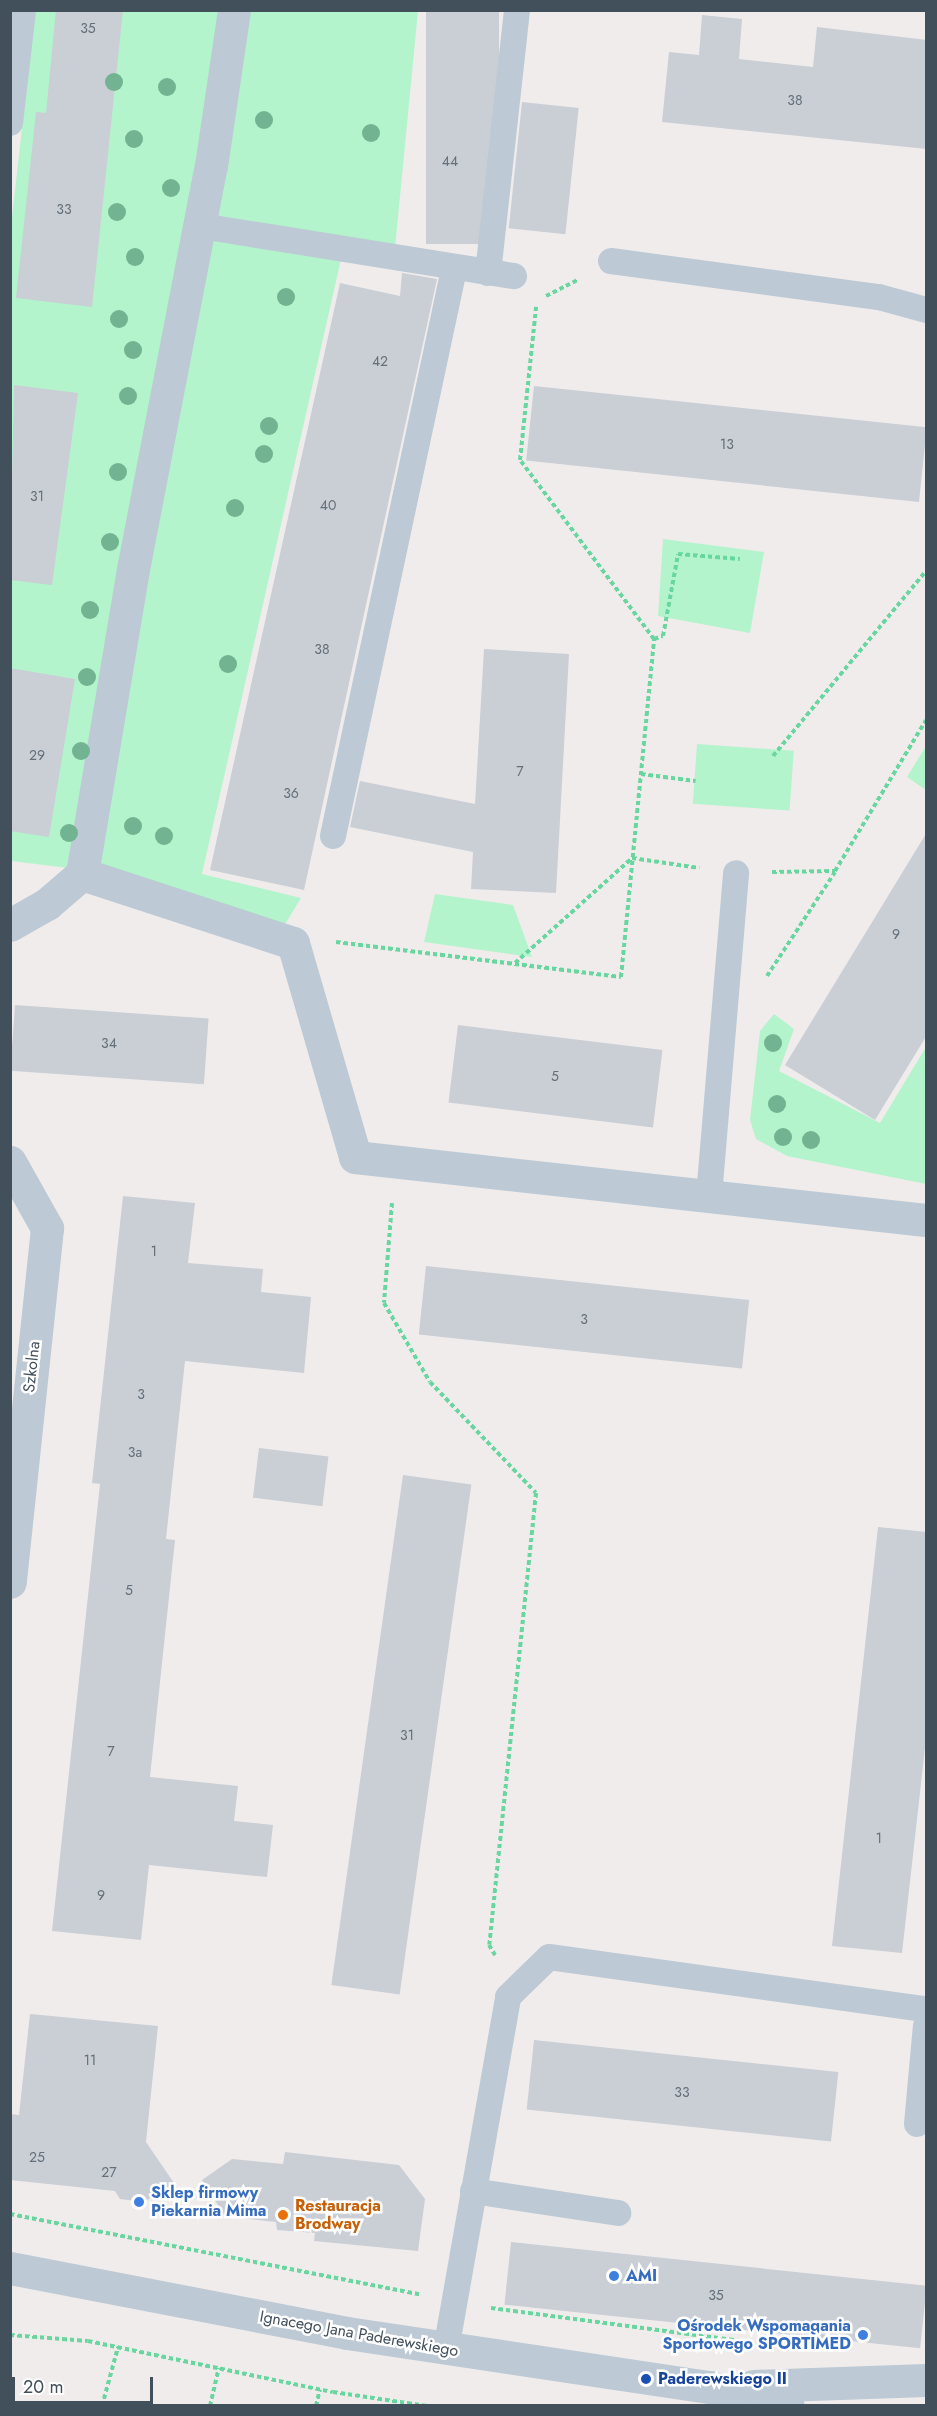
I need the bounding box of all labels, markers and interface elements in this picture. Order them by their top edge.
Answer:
house number: 35 [80,20,96,36]
house number: 38 [787,92,803,108]
house number: 44 [442,153,458,169]
house number: 33 [56,201,72,217]
house number: 42 [372,353,388,369]
house number: 13 [720,436,734,452]
house number: 31 [30,488,44,504]
house number: 40 [320,497,336,513]
house number: 38 [314,641,330,657]
house number: 29 [29,747,45,763]
house number: 7 [516,763,524,779]
house number: 36 [283,785,299,801]
house number: 9 [892,926,900,942]
house number: 34 [101,1035,117,1051]
house number: 5 [551,1068,559,1084]
house number: 1 [151,1243,157,1259]
house number: 3 [580,1311,588,1327]
street label: Szkolna [20,1340,44,1394]
house number: 3 [137,1386,145,1402]
house number: 3a [128,1444,142,1460]
house number: 5 [125,1582,133,1598]
house number: 31 [400,1727,414,1743]
house number: 7 [107,1743,115,1759]
house number: 1 [876,1830,882,1846]
house number: 9 [97,1887,105,1903]
house number: 11 [84,2052,96,2068]
house number: 33 [674,2084,690,2100]
house number: 25 [29,2149,45,2165]
house number: 27 [101,2164,117,2180]
place label: Sklep firmowy Piekarnia Mima [151,2183,266,2221]
marker: Sklep firmowy Piekarnia Mima [132,2195,146,2209]
place label: Restauracja Brodway [295,2196,381,2234]
marker: Restauracja Brodway [276,2208,290,2222]
place label: AMI [626,2266,657,2286]
marker: AMI [607,2269,621,2283]
house number: 35 [708,2287,724,2303]
street label: Ignacego Jana Paderewskiego [258,2307,460,2361]
place label: Ośrodek Wspomagania Sportowego SPORTIMED [663,2316,851,2354]
marker: Ośrodek Wspomagania Sportowego SPORTIMED [856,2328,870,2342]
scale bar [15,2365,156,2403]
place label: Paderewskiego II [658,2369,787,2389]
marker: Paderewskiego II [639,2372,653,2386]
text: 20 m [23,2374,63,2400]

